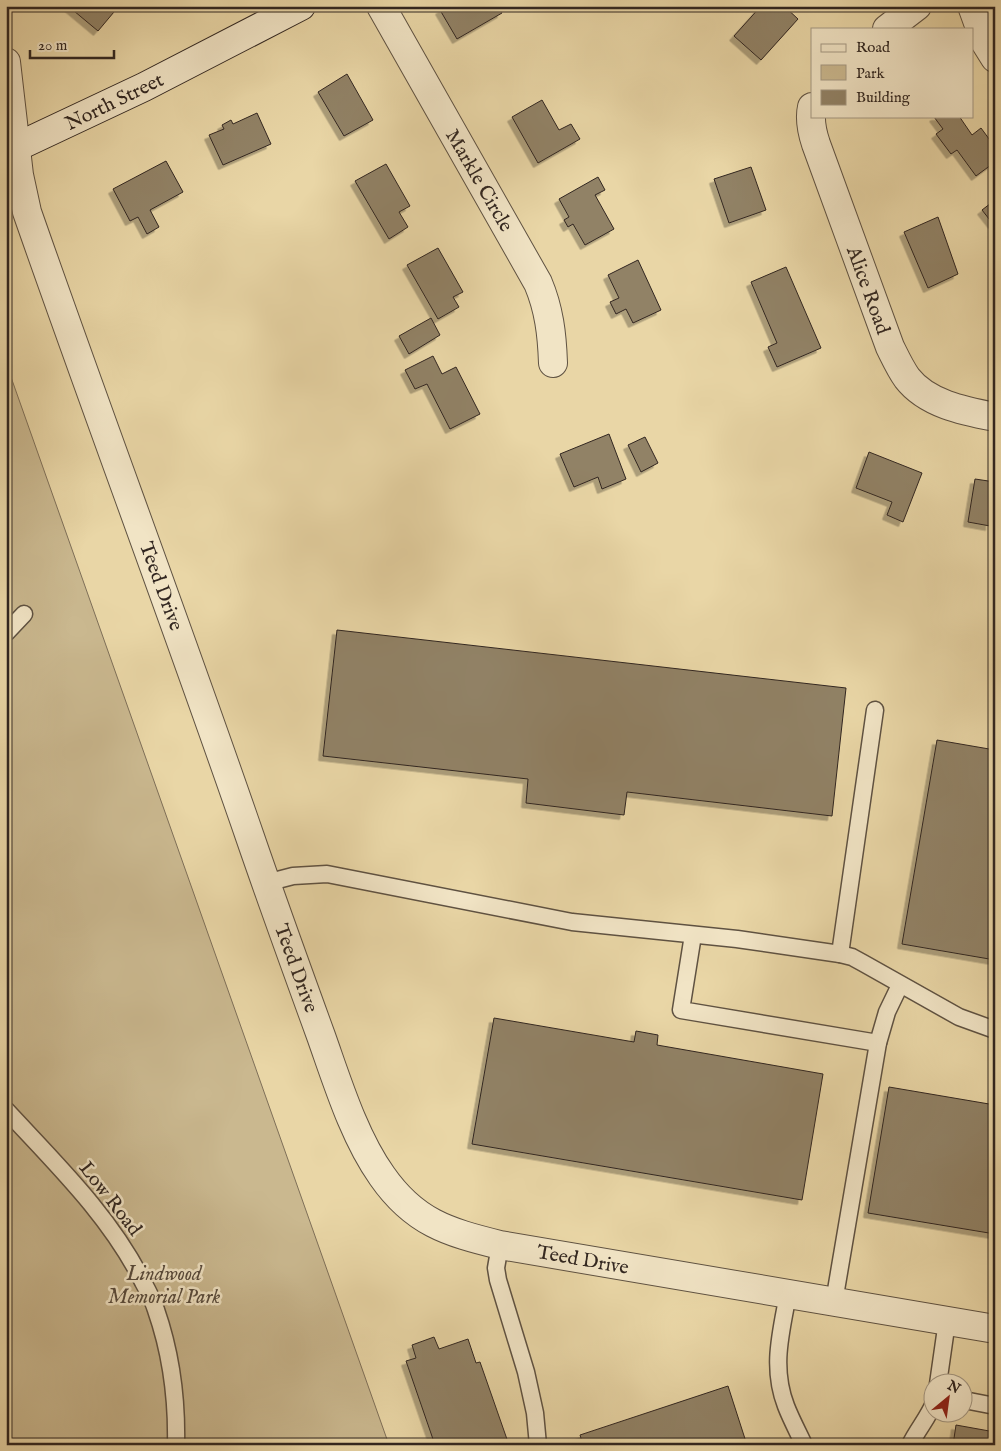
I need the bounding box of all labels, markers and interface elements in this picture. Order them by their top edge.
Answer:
scale bar [30,28,114,60]
legend [811,28,974,118]
text: 20 m [38,36,68,55]
text: Road [856,38,891,57]
text: Park [856,64,886,83]
street label: North Street [61,68,168,137]
text: Building [856,88,911,107]
street label: Markle Circle [439,125,518,237]
street label: Alice Road [840,242,895,338]
street label: Teed Drive [133,539,188,634]
street label: Teed Drive [268,921,323,1016]
street label: Low Road [73,1157,147,1241]
street label: Teed Drive [535,1240,631,1281]
park label: Lindwood Memorial Park [108,1262,220,1310]
north arrow [924,1374,974,1424]
text: N [943,1376,963,1398]

